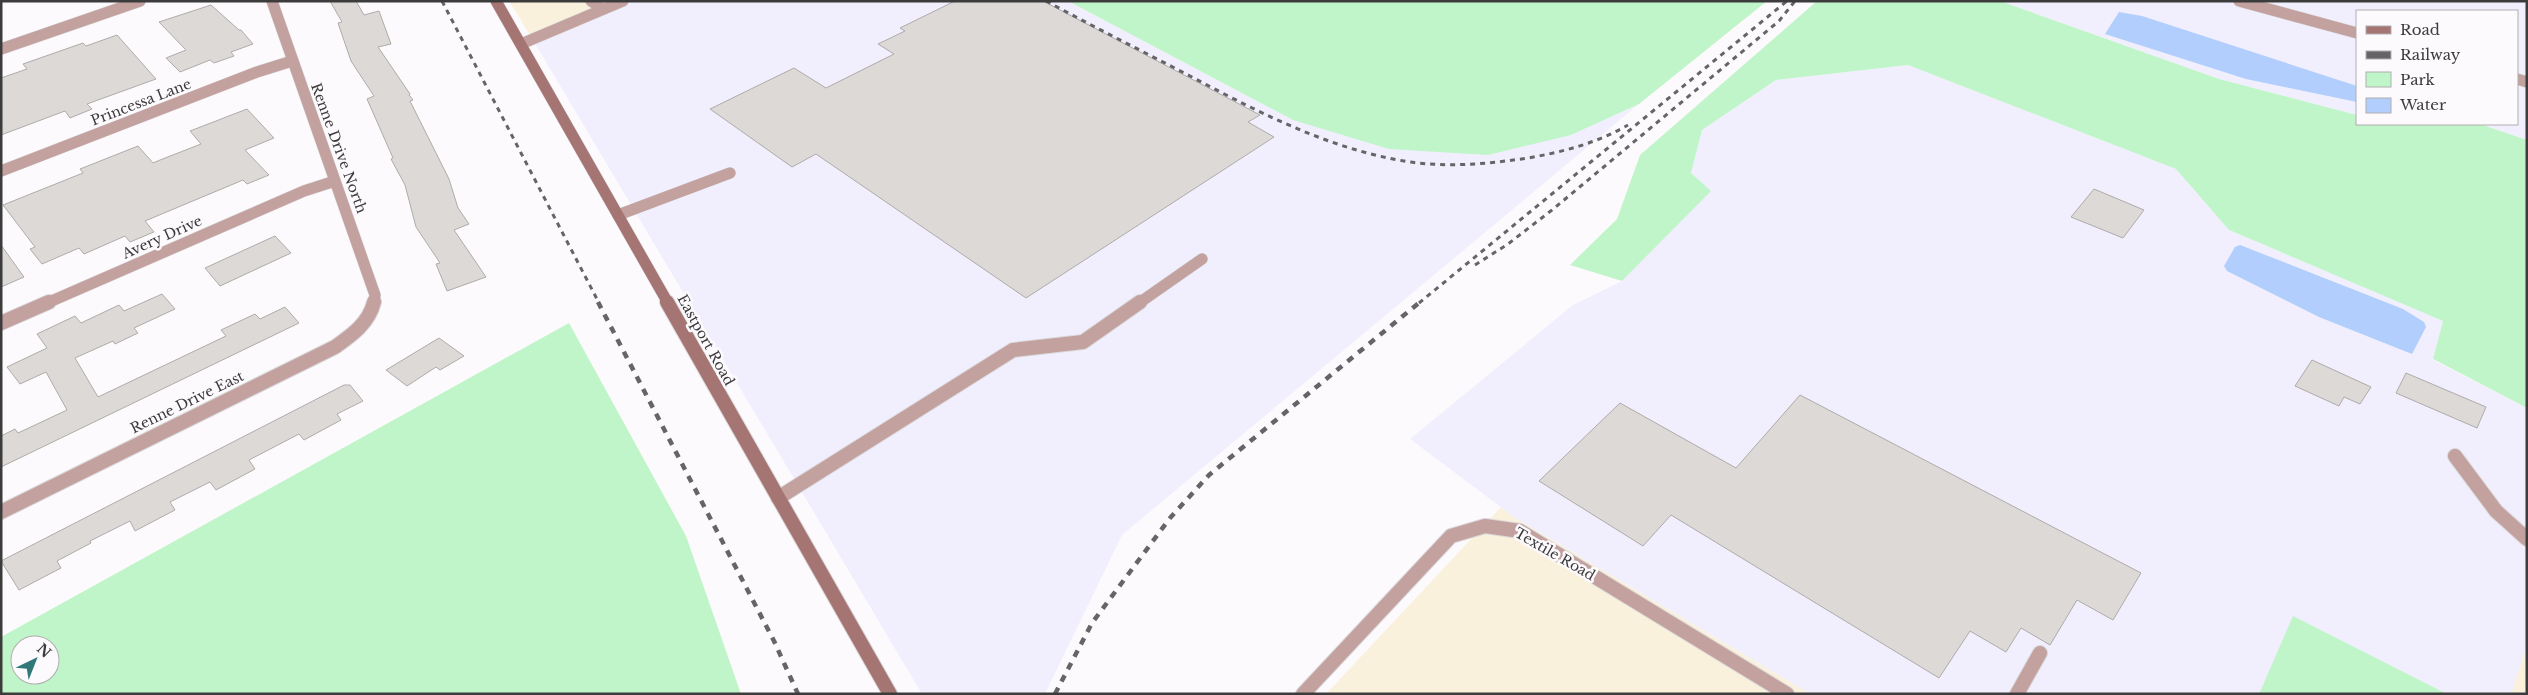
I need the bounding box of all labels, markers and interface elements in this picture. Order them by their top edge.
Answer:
legend [2356,10,2518,125]
text: Road [2400,20,2440,39]
text: Railway [2400,45,2461,64]
text: Park [2400,70,2436,89]
street label: Princessa Lane [88,75,194,129]
street label: Renne Drive North [307,80,371,216]
text: Water [2399,95,2447,114]
street label: Avery Drive [118,211,205,263]
street label: Eastport Road [674,291,739,389]
street label: Renne Drive East [127,366,247,437]
street label: Textile Road [1511,524,1599,585]
north arrow [10,635,60,685]
text: N [33,639,55,662]

